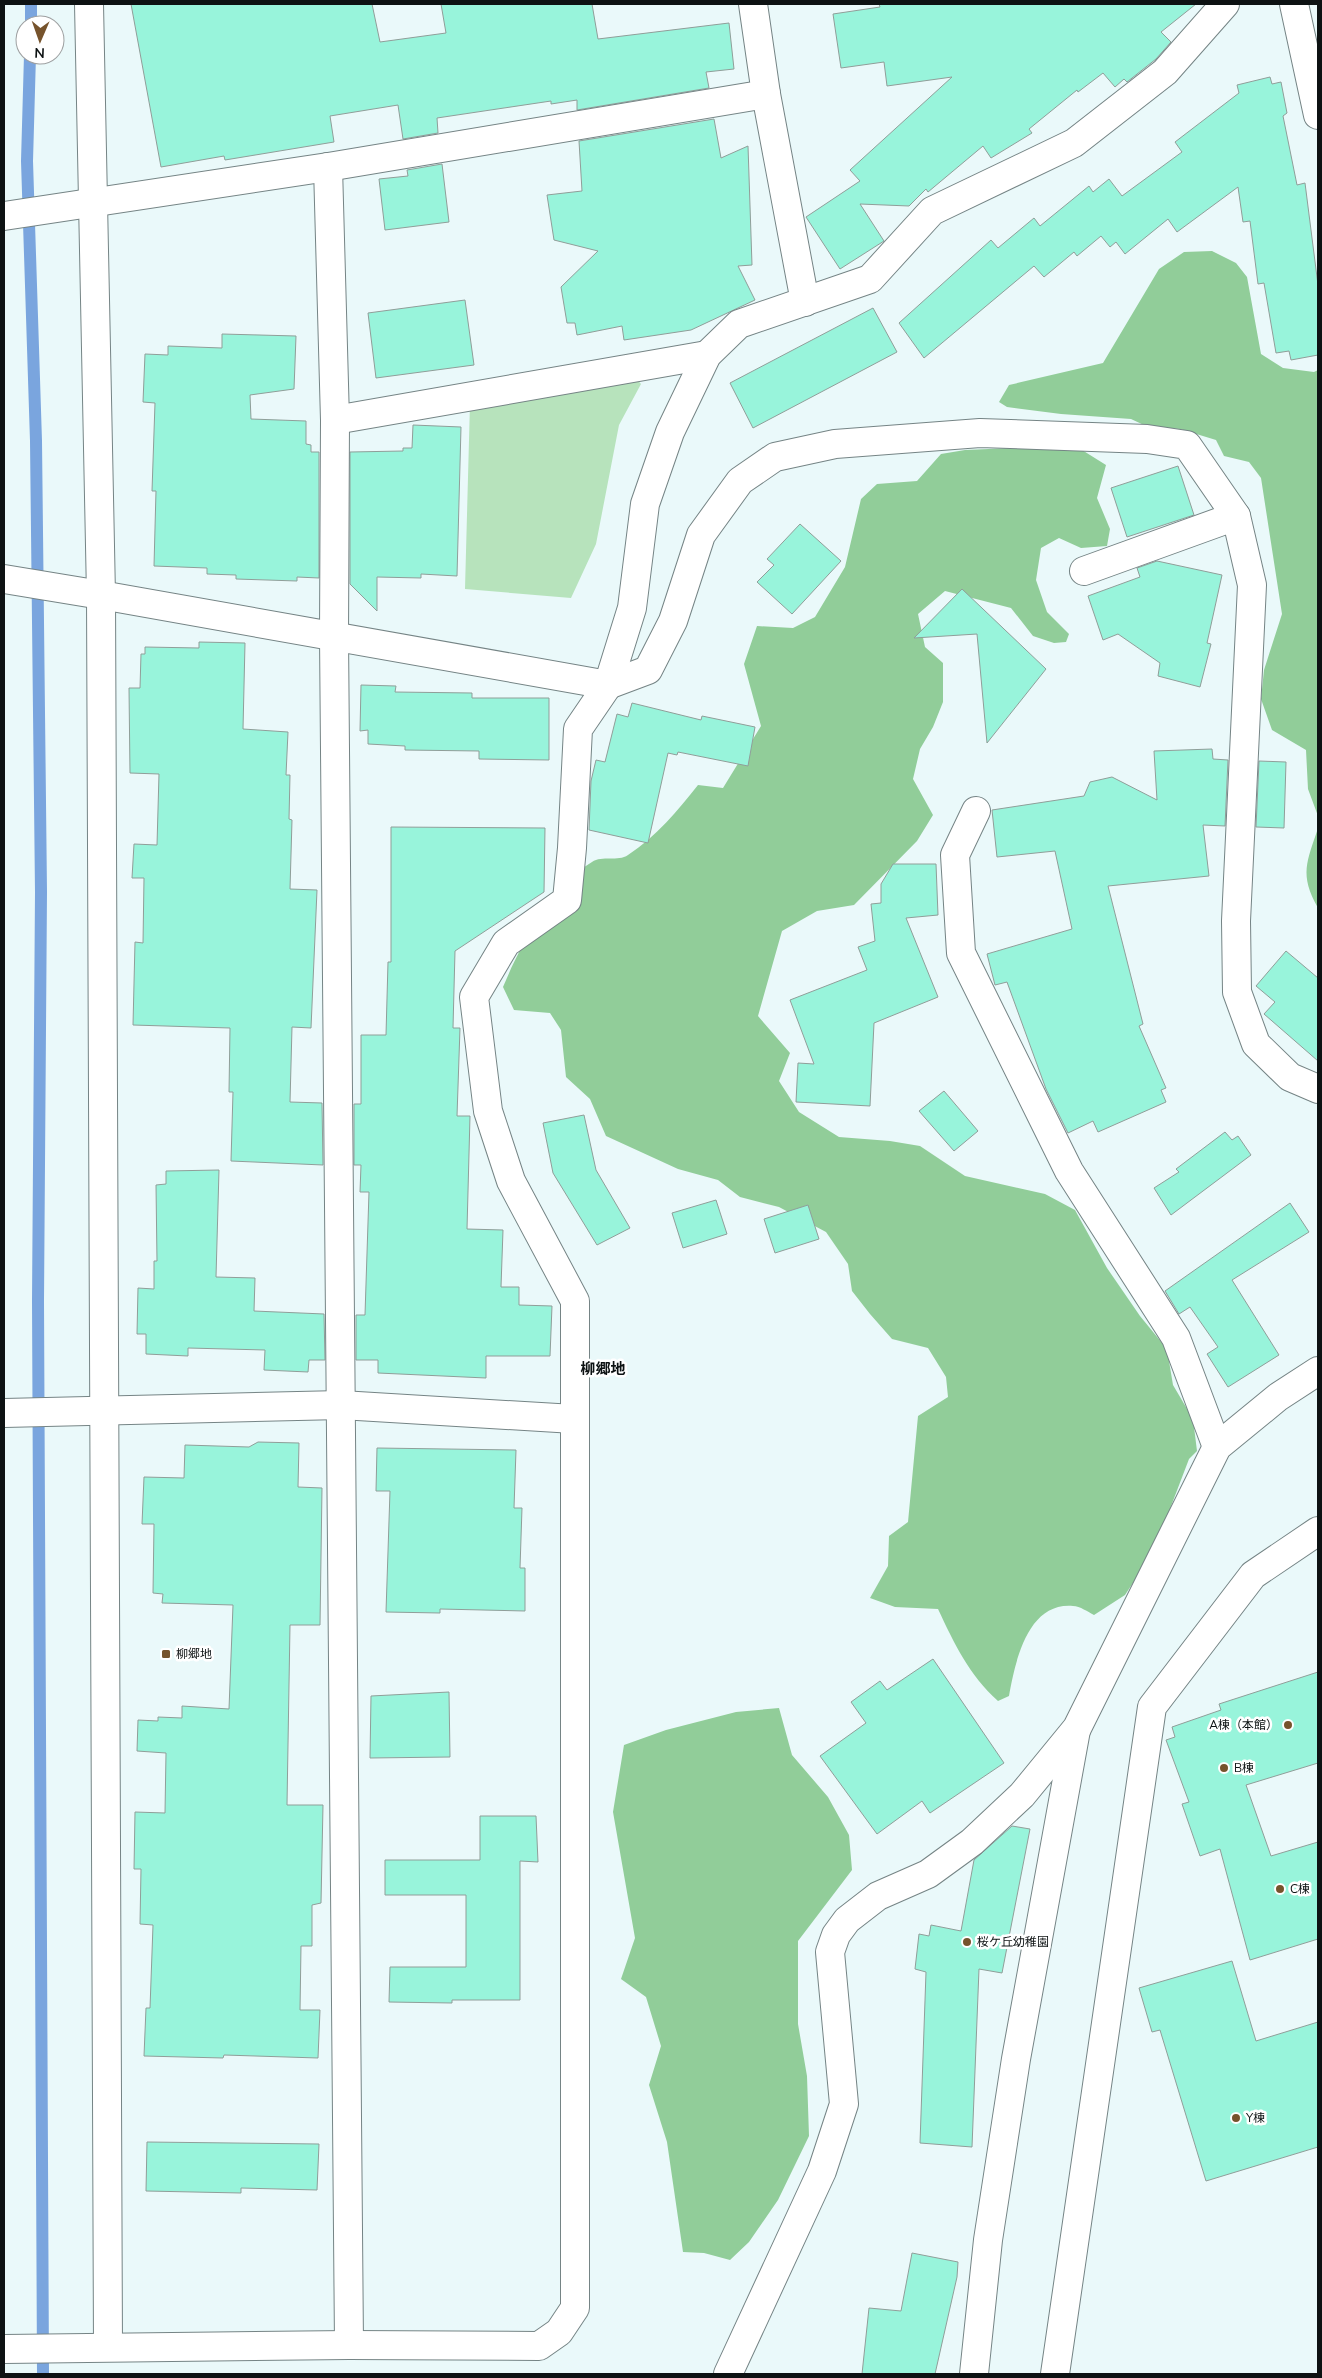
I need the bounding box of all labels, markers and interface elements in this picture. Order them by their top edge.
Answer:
north arrow [15,15,65,65]
text: N [34,43,45,62]
district label: 柳郷地 [580,1359,626,1379]
place label: 柳郷地 [176,1646,212,1662]
marker: 柳郷地 [160,1648,172,1660]
place label: A棟（本館） [1209,1717,1278,1733]
marker: A棟（本館） [1282,1719,1294,1731]
place label: B棟 [1234,1760,1254,1776]
marker: B棟 [1218,1762,1230,1774]
place label: C棟 [1290,1881,1310,1897]
marker: C棟 [1274,1883,1286,1895]
place label: 桜ケ丘幼稚園 [977,1934,1049,1950]
marker: 桜ケ丘幼稚園 [961,1936,973,1948]
place label: Y棟 [1245,2110,1265,2126]
marker: Y棟 [1230,2112,1242,2124]

